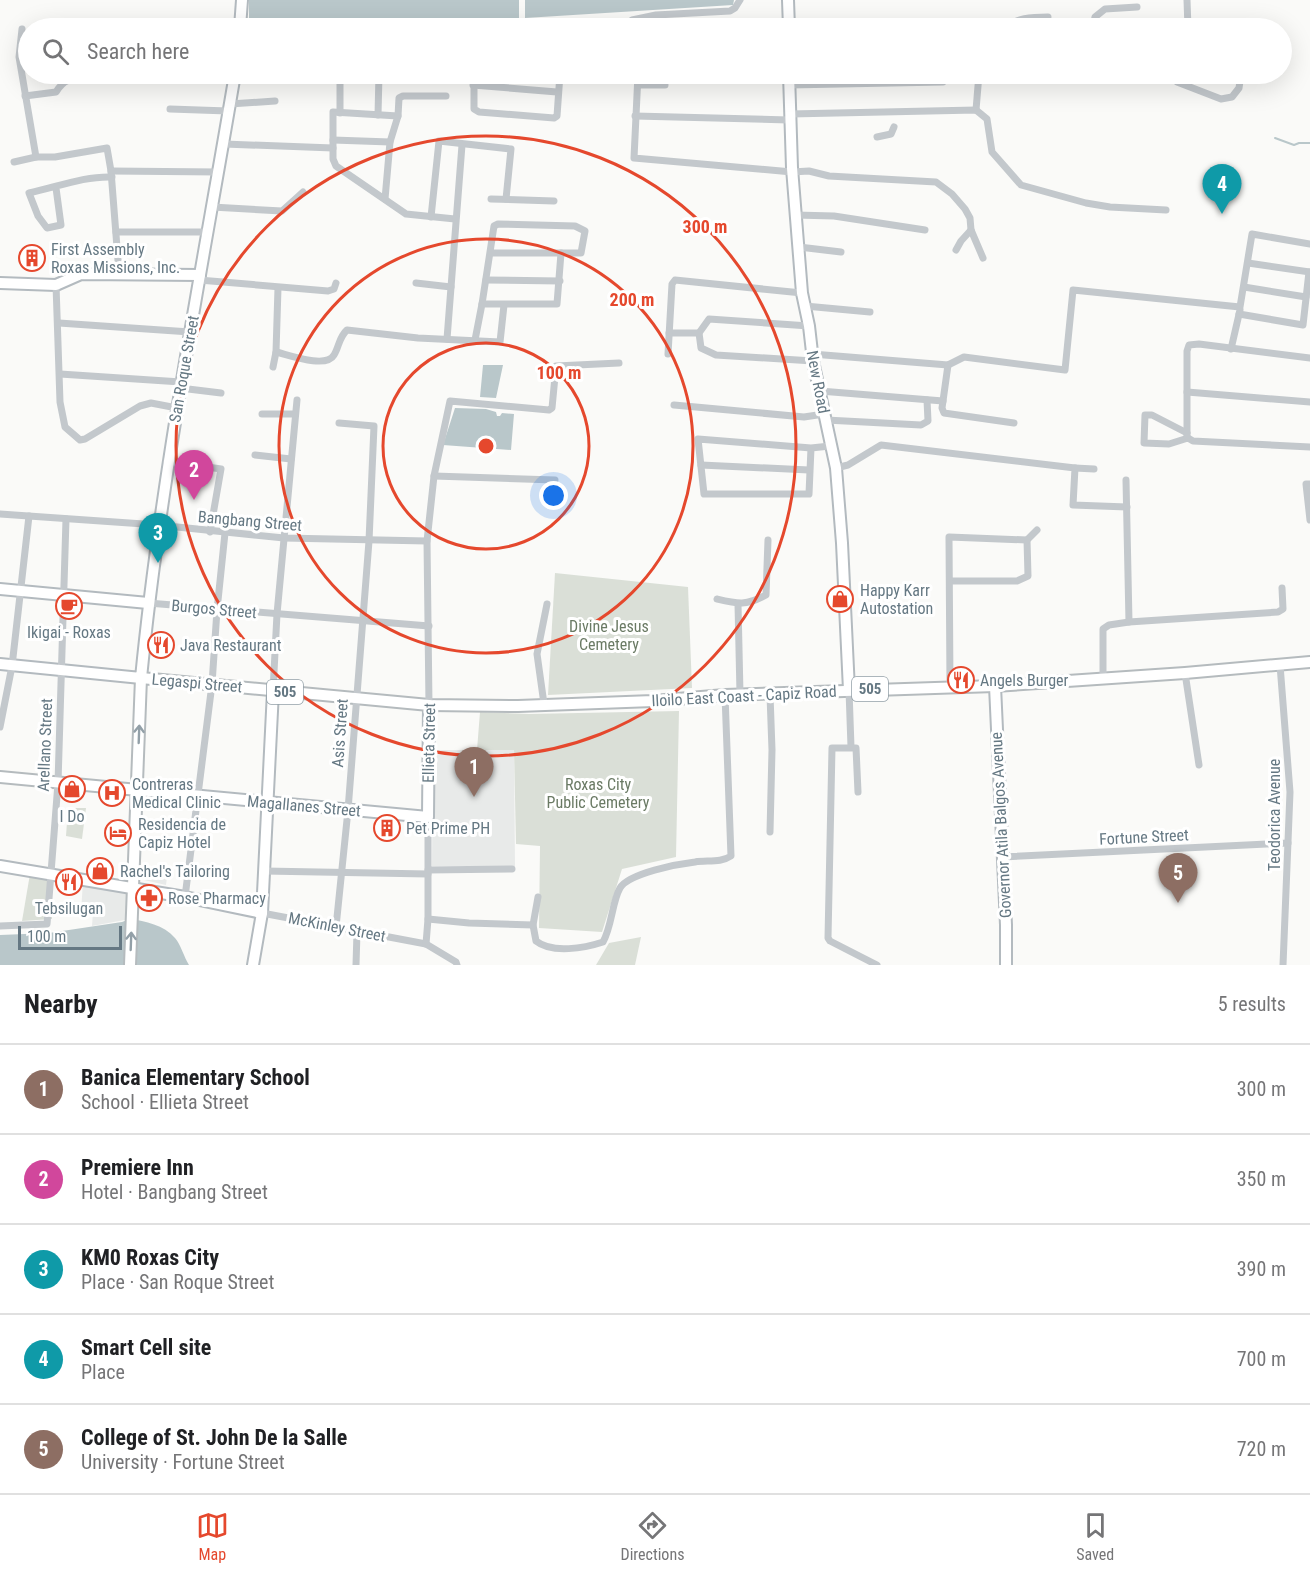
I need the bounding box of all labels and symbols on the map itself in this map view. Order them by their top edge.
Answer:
pin: 4 [1202,164,1242,214]
text: 300 m [683,216,727,237]
place label: First Assembly Roxas Missions, Inc. [51,240,180,277]
building icon: First Assembly Roxas Missions, Inc. [17,243,47,273]
text: 200 m [610,289,654,310]
street label: San Roque Street [165,314,203,424]
street label: New Road [803,349,833,415]
text: 100 m [537,362,581,383]
centre of rings [476,436,496,456]
pin: 2 [174,450,214,500]
your location [539,481,568,510]
street label: Bangbang Street [197,507,303,535]
pin: 3 [138,514,178,563]
place label: Happy Karr Autostation [860,581,933,618]
shop icon: Happy Karr Autostation [825,584,855,614]
cafe icon: Ikigai - Roxas [54,591,84,621]
street label: Burgos Street [171,596,258,622]
park label: Divine Jesus Cemetery [569,617,649,654]
place label: Ikigai - Roxas [27,623,111,642]
restaurant icon: Java Restaurant [146,630,176,660]
place label: Java Restaurant [180,636,282,655]
restaurant icon: Angels Burger [946,665,976,695]
street label: Legaspi Street [151,670,243,696]
place label: Angels Burger [980,671,1069,690]
road number: 505 [852,677,888,701]
road number: 505 [267,680,303,704]
street label: Iloilo East Coast - Capiz Road [651,682,837,710]
street label: Arellano Street [34,698,56,792]
street label: Asis Street [328,698,352,768]
street label: Ellieta Street [419,703,439,783]
one-way arrow [134,725,145,745]
street label: Governor Atila Balgos Avenue [987,731,1015,919]
pin: 1 [454,748,494,797]
street label: Teodorica Avenue [1265,759,1284,871]
shop icon: I Do [57,774,87,804]
place label: Contreras Medical Clinic [132,775,221,812]
park label: Roxas City Public Cemetery [547,775,650,812]
hospital icon: Contreras Medical Clinic [97,778,127,808]
street label: Magallanes Street [246,792,362,820]
place label: I Do [60,807,84,826]
building icon: Pet Prime PH [372,813,402,843]
place label: Residencia de Capiz Hotel [138,815,226,852]
hotel icon: Residencia de Capiz Hotel [103,818,133,848]
place label: Pet Prime PH [406,819,490,838]
street label: Fortune Street [1099,825,1190,849]
pin: 5 [1158,854,1198,903]
shop icon: Rachel's Tailoring [85,856,115,886]
place label: Rachel's Tailoring [120,862,230,881]
restaurant icon: Tebsilugan [54,867,84,897]
pharmacy icon: Rose Pharmacy [134,883,164,913]
place label: Rose Pharmacy [168,889,266,908]
place label: Tebsilugan [35,899,103,918]
street label: McKinley Street [287,908,387,946]
scale bar [18,923,122,950]
one-way arrow [126,932,137,952]

